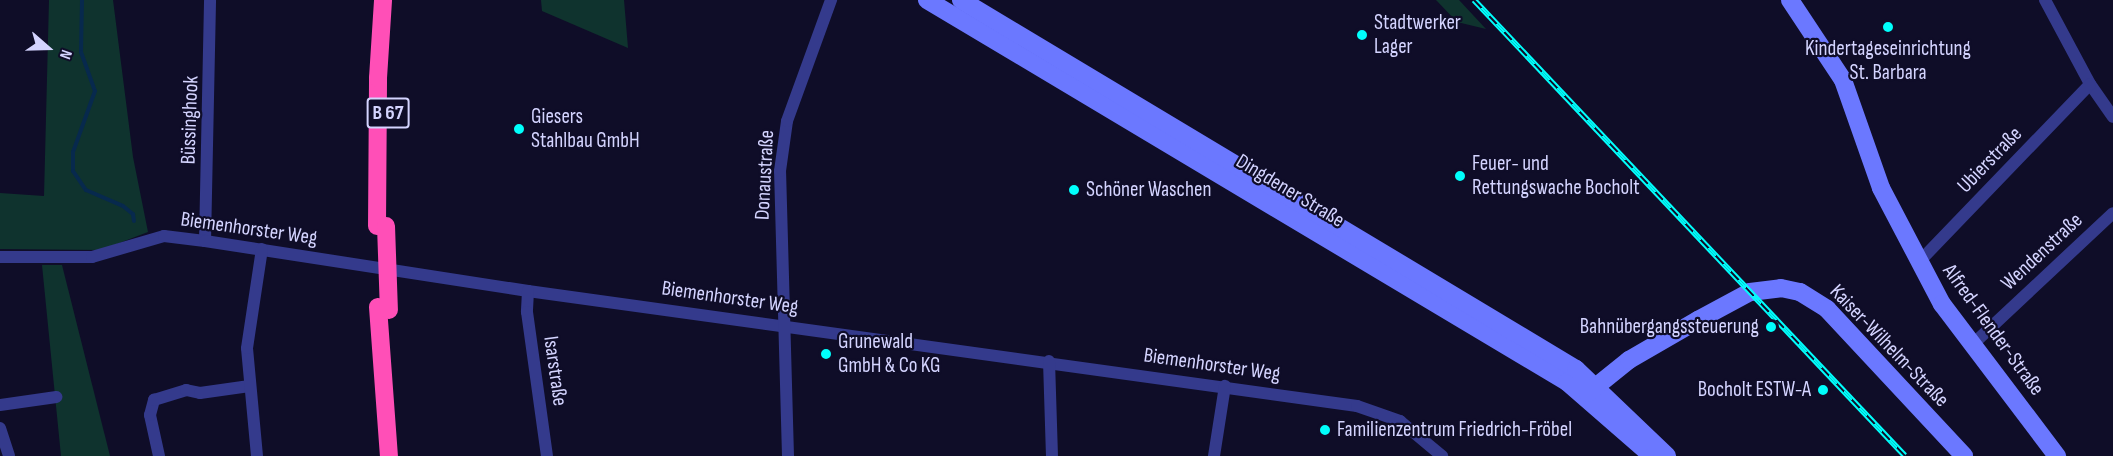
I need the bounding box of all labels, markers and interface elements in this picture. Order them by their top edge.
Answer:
place label: Stadtwerker Lager [1374,10,1461,60]
north arrow [18,18,78,78]
marker: Kindertageseinrichtung St. Barbara [1881,20,1895,34]
marker: Stadtwerker Lager [1355,28,1369,42]
place label: Kindertageseinrichtung St. Barbara [1805,36,1971,86]
text: N [55,47,76,62]
street label: Büssinghook [176,75,204,165]
road number: B 67 [366,96,410,130]
place label: Giesers Stahlbau GmbH [531,104,640,154]
marker: Giesers Stahlbau GmbH [512,122,526,136]
street label: Ubierstraße [1952,122,2028,198]
street label: Donaustraße [750,129,780,221]
street label: Dingdener Straße [1231,149,1349,233]
place label: Feuer- und Rettungswache Bocholt [1472,151,1640,201]
marker: Feuer- und Rettungswache Bocholt [1453,169,1467,183]
place label: Schöner Waschen [1086,177,1211,203]
marker: Schöner Waschen [1067,183,1081,197]
street label: Biemenhorster Weg [179,207,319,251]
street label: Wendenstraße [1996,208,2088,296]
street label: Alfred-Flender-Straße [1937,259,2049,401]
street label: Biemenhorster Weg [660,276,800,320]
street label: Kaiser-Wilhelm-Straße [1824,279,1954,413]
place label: Bahnübergangssteuerung [1580,314,1759,340]
marker: Bahnübergangssteuerung [1764,320,1778,334]
place label: Grunewald GmbH & Co KG [838,329,940,379]
street label: Isarstraße [538,334,572,408]
street label: Biemenhorster Weg [1142,343,1282,387]
marker: Grunewald GmbH & Co KG [819,347,833,361]
place label: Bocholt ESTW-A [1698,377,1811,403]
marker: Bocholt ESTW-A [1816,383,1830,397]
place label: Familienzentrum Friedrich-Fröbel [1337,417,1572,443]
marker: Familienzentrum Friedrich-Fröbel [1318,423,1332,437]

